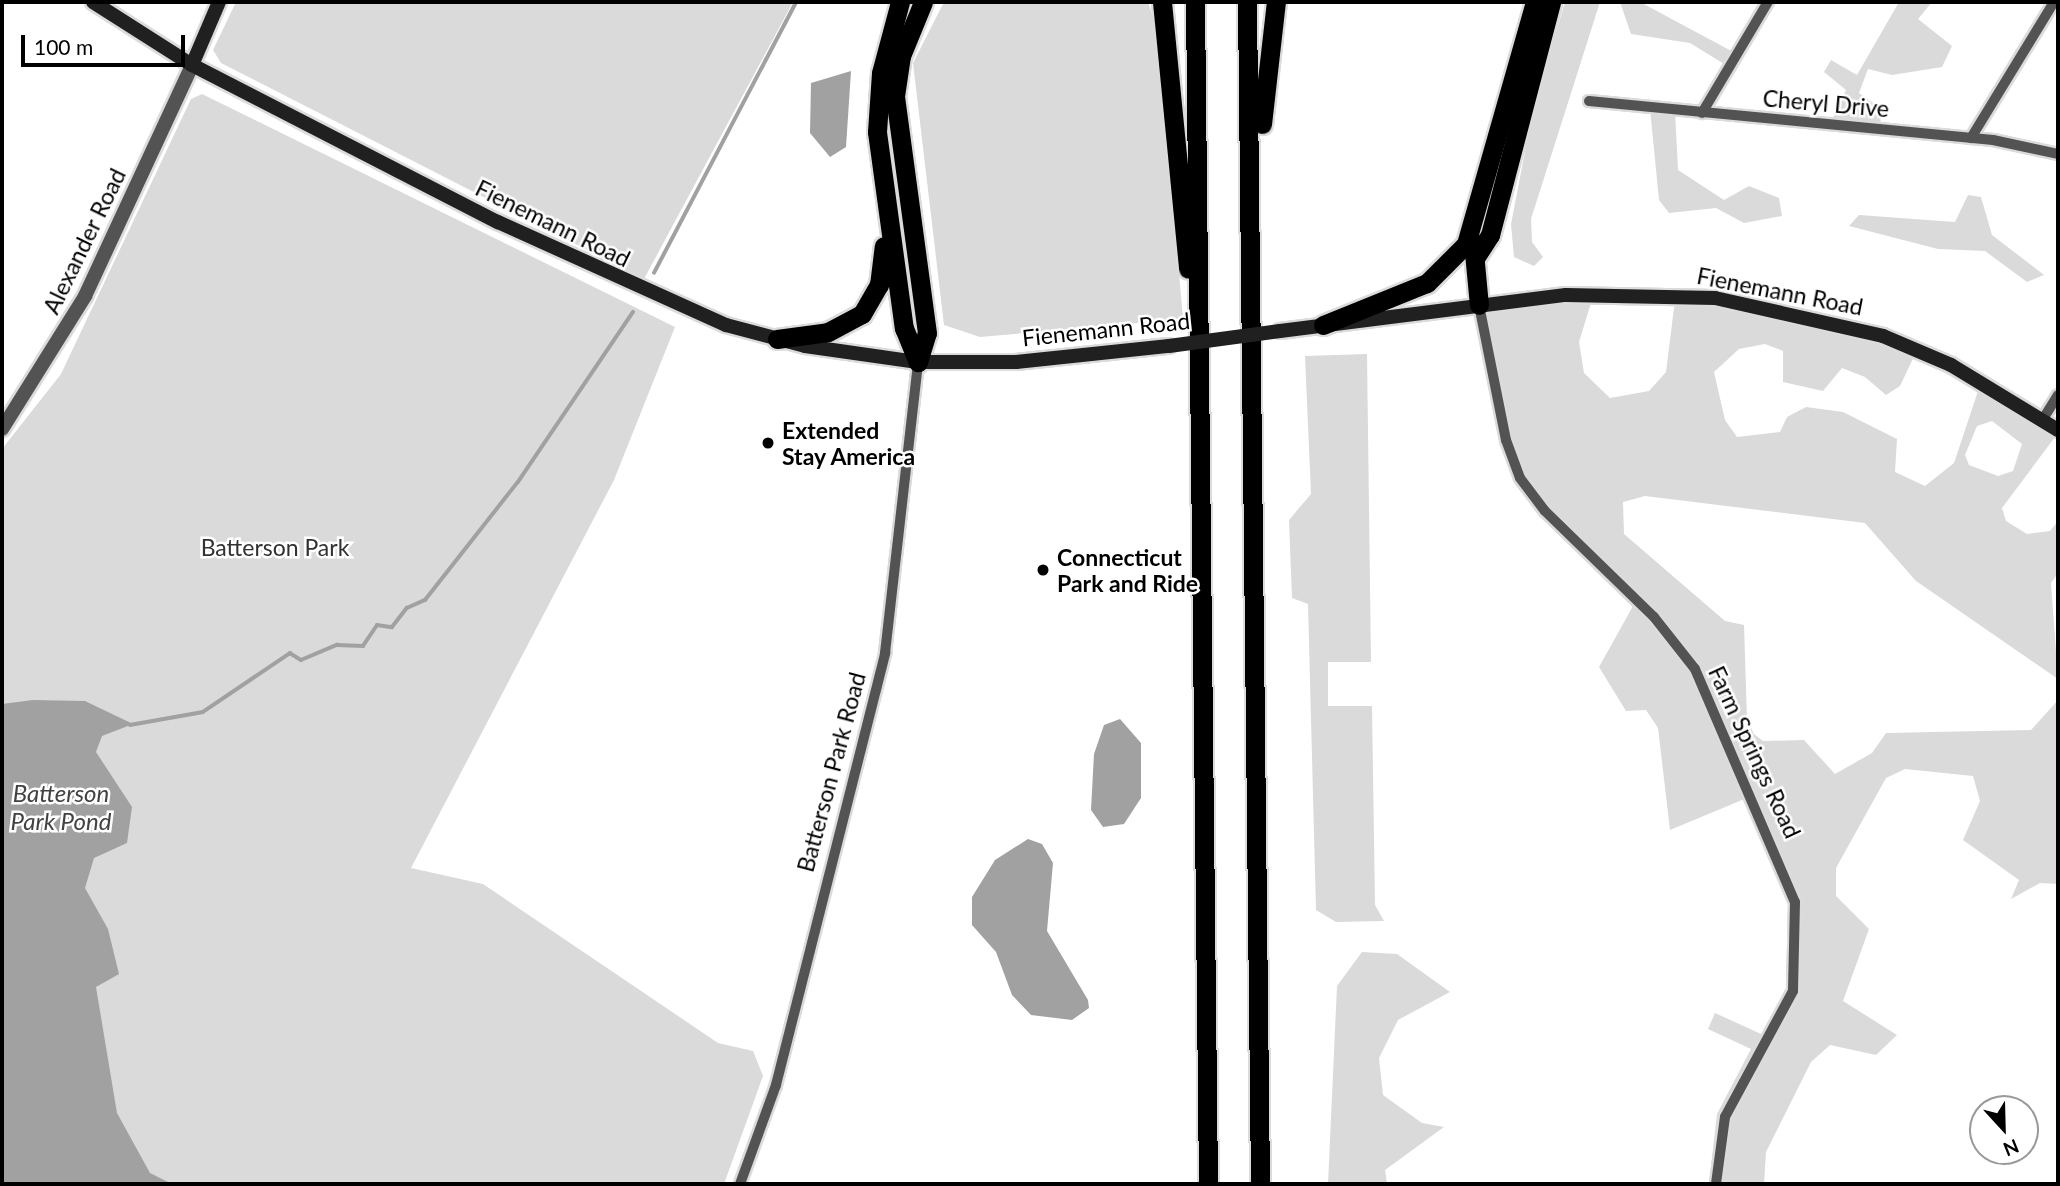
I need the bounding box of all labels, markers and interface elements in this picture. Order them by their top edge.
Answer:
scale bar [24,21,189,65]
text: 100 m [34,34,93,59]
street label: Cheryl Drive [1762,84,1890,122]
street label: Alexander Road [37,164,131,318]
street label: Fienemann Road [471,174,635,272]
street label: Fienemann Road [1695,261,1865,321]
street label: Fienemann Road [1021,306,1191,352]
place label: Extended Stay America [782,416,916,470]
marker: Extended Stay America [760,435,776,451]
park label: Batterson Park [201,533,349,561]
place label: Connecticut Park and Ride [1057,543,1198,597]
marker: Connecticut Park and Ride [1035,562,1051,578]
street label: Farm Springs Road [1703,662,1807,842]
street label: Batterson Park Road [791,669,871,875]
water label: Batterson Park Pond [11,779,111,835]
north arrow [1969,1095,2039,1165]
text: N [2000,1135,2022,1161]

